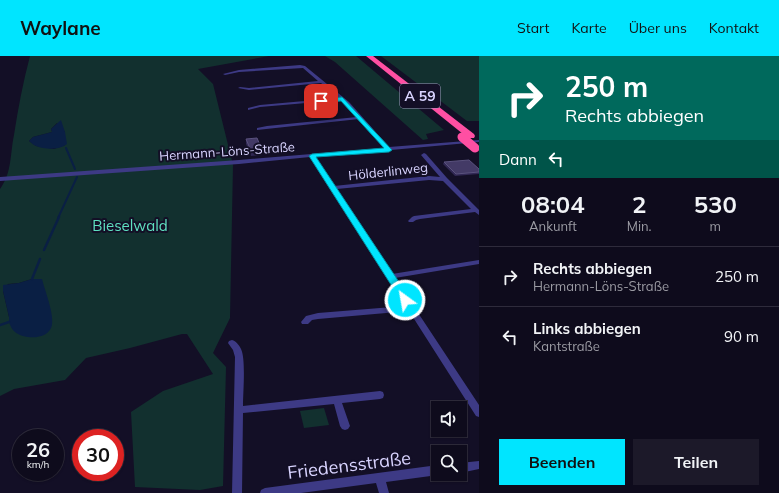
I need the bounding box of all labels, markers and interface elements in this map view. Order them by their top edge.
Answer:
text: Waylane [20,16,101,40]
text: Start [517,19,549,37]
text: Karte [571,19,607,37]
text: Über uns [629,19,687,37]
text: Kontakt [709,19,759,37]
text: 250 m [565,69,648,104]
icon: right [499,72,551,124]
pin [304,84,338,118]
road number: A 59 [400,84,440,108]
icon: arrive [310,90,332,112]
text: Rechts abbiegen [565,104,704,127]
street label: Hermann-Löns-Straße [159,138,295,164]
icon: left [545,148,567,170]
text: Dann [499,150,537,169]
street label: Hölderlinweg [347,159,429,183]
text: 08:04 [521,189,585,219]
text: 2 [632,189,646,219]
text: 530 [694,189,737,219]
park label: Bieselwald [92,216,168,235]
text: Ankunft [529,218,577,234]
text: Min. [627,218,652,234]
text: m [710,218,721,234]
text: Rechts abbiegen [533,259,652,278]
icon: right [499,266,521,288]
text: 250 m [715,267,759,286]
text: Hermann-Löns-Straße [533,278,669,294]
position arrow [384,279,426,321]
text: Links abbiegen [533,319,641,338]
icon: left [499,326,521,348]
text: 90 m [724,327,759,346]
text: Kantstraße [533,338,600,354]
map controls [431,401,467,481]
button: sound [431,401,467,437]
speed limit sign: 30 [72,429,124,481]
text: 26 [26,437,50,462]
button: Beenden [499,439,625,485]
button: Teilen [633,439,759,485]
button: search [431,445,467,481]
street label: Friedensstraße [286,446,412,484]
text: km/h [27,458,49,471]

